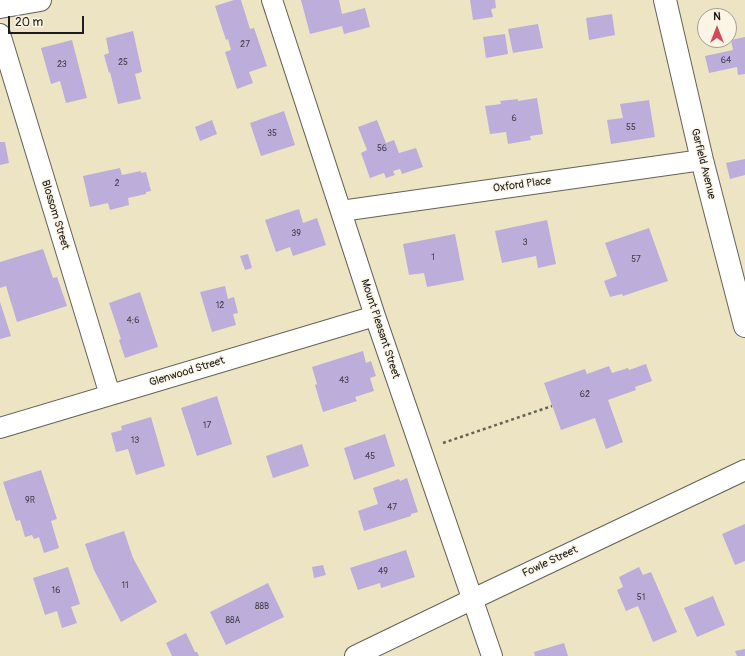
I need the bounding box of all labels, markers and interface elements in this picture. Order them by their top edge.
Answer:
scale bar [10,8,86,34]
north arrow [697,8,737,48]
text: N [713,10,721,23]
text: 20 m [15,15,43,30]
house number: 27 [240,40,250,50]
house number: 64 [721,56,731,66]
house number: 25 [118,58,128,68]
house number: 23 [57,60,67,70]
house number: 6 [511,114,517,124]
house number: 55 [626,123,636,133]
street label: Garfield Avenue [688,127,718,201]
house number: 35 [267,129,277,139]
house number: 56 [377,144,387,154]
street label: Oxford Place [492,174,552,196]
street label: Blossom Street [38,179,72,251]
house number: 2 [114,179,120,189]
house number: 39 [291,229,301,239]
house number: 3 [522,238,528,248]
house number: 1 [431,253,435,263]
house number: 57 [631,255,641,265]
street label: Mount Pleasant Street [358,278,402,380]
house number: 12 [216,301,224,311]
house number: 4;6 [127,316,139,326]
street label: Glenwood Street [148,354,226,390]
house number: 43 [339,376,349,386]
house number: 62 [580,390,590,400]
house number: 17 [203,421,211,431]
house number: 13 [131,436,139,446]
house number: 45 [365,452,375,462]
house number: 9R [25,496,35,506]
house number: 47 [387,503,397,513]
street label: Fowle Street [520,543,580,581]
house number: 49 [378,567,388,577]
house number: 11 [121,581,129,591]
house number: 16 [52,586,60,596]
house number: 51 [637,593,645,603]
house number: 88B [255,602,269,612]
house number: 88A [226,616,240,626]

